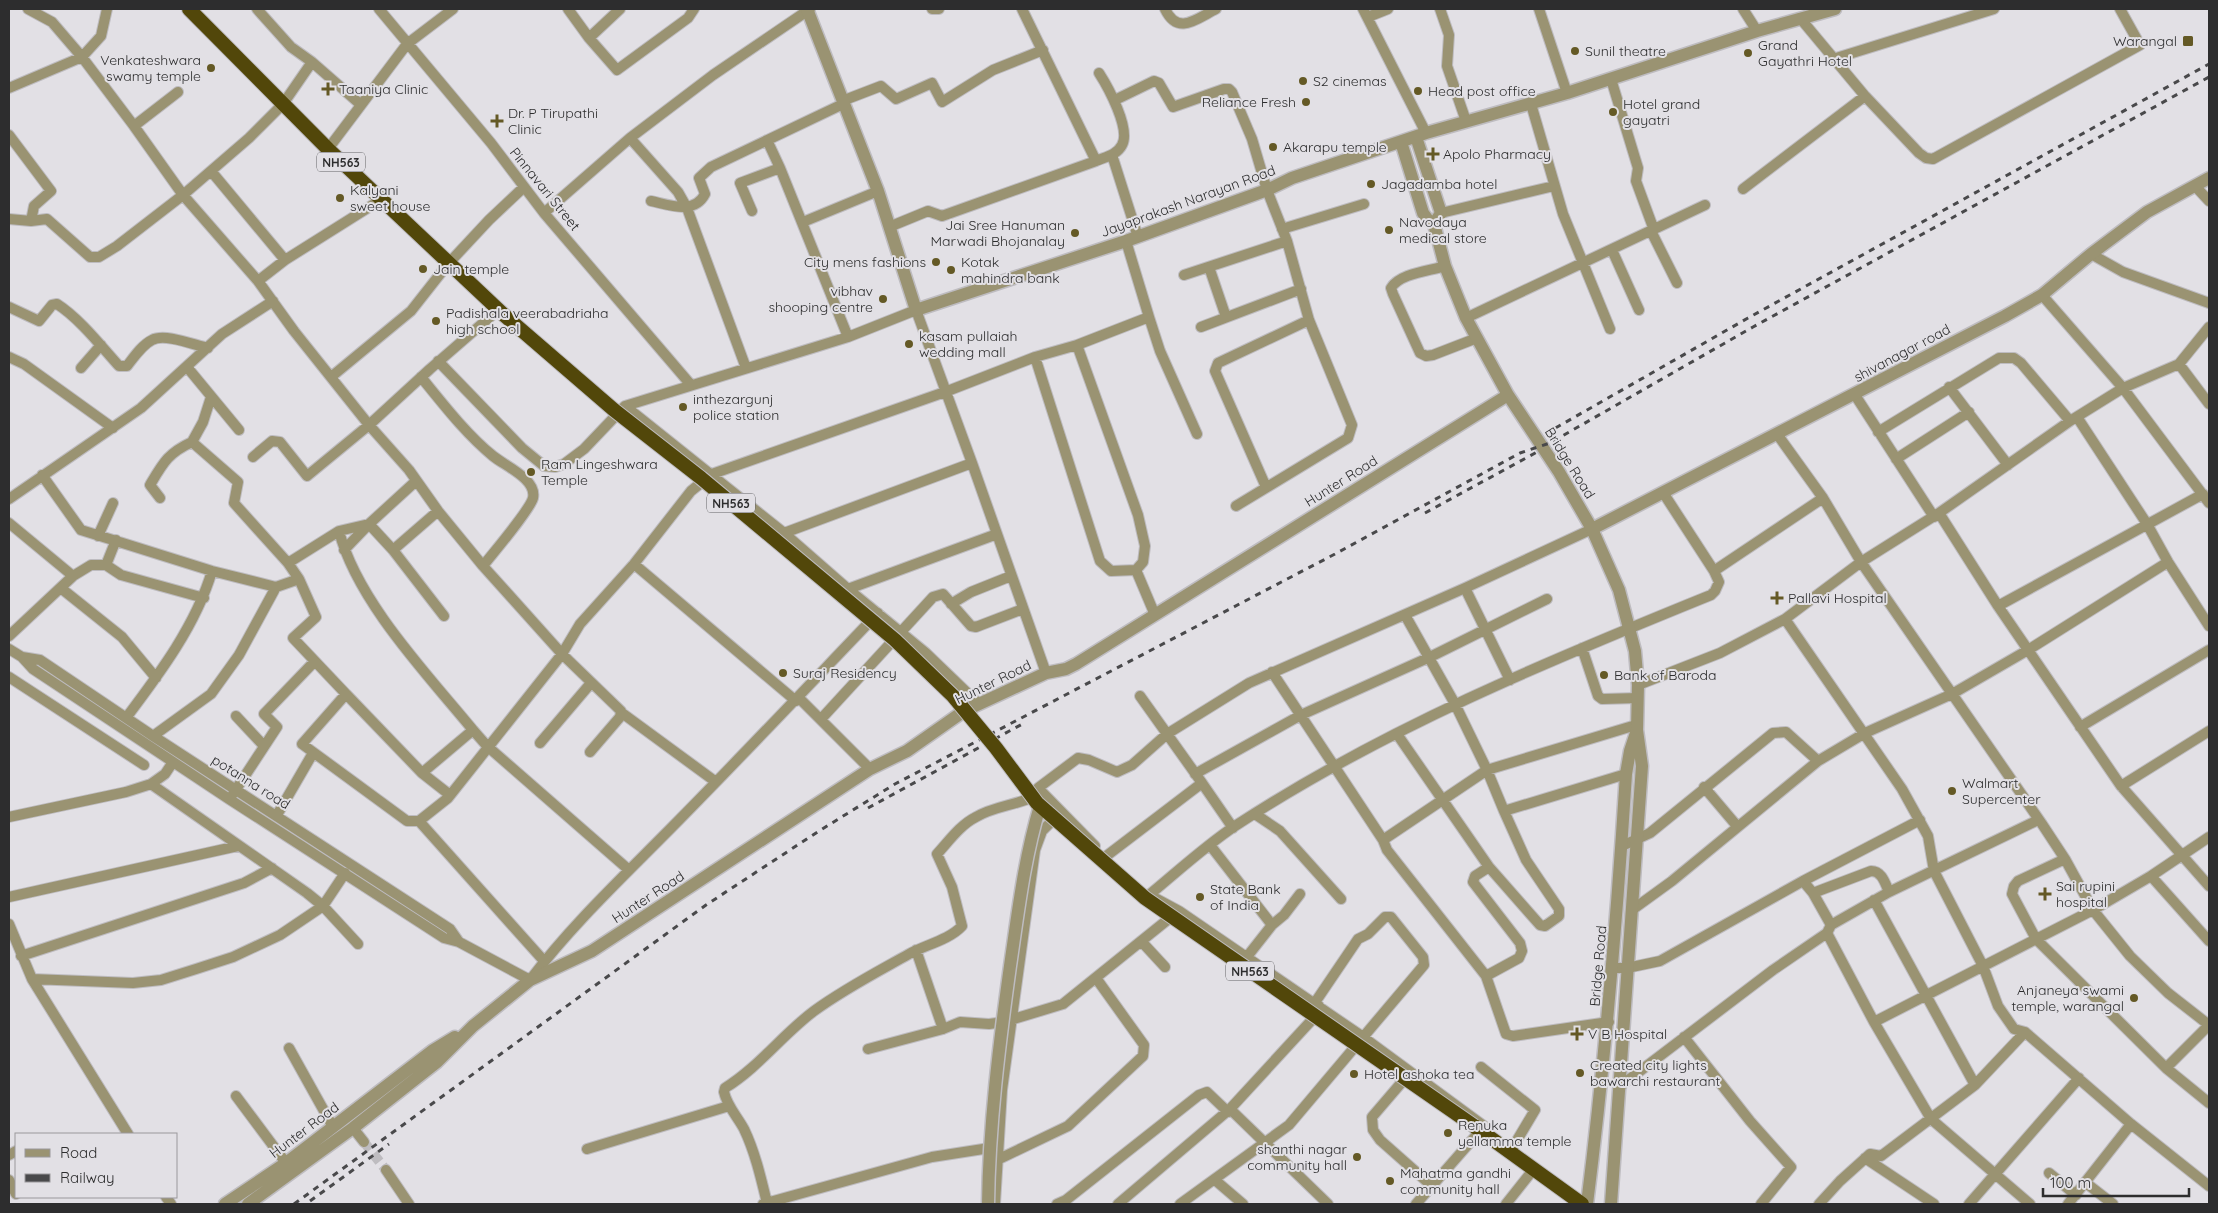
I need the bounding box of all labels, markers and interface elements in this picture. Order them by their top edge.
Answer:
place label: Warangal [2113,32,2177,50]
marker: Warangal [2181,34,2195,48]
place label: Grand Gayathri Hotel [1758,36,1852,70]
place label: Sunil theatre [1585,42,1666,60]
marker: Sunil theatre [1569,45,1581,57]
marker: Grand Gayathri Hotel [1742,47,1754,59]
place label: Venkateshwara swamy temple [100,51,201,85]
marker: Venkateshwara swamy temple [205,62,217,74]
place label: S2 cinemas [1313,72,1387,90]
marker: S2 cinemas [1297,75,1309,87]
place label: Taaniya Clinic [339,80,428,98]
marker: Taaniya Clinic [321,82,335,96]
place label: Head post office [1428,82,1536,100]
marker: Head post office [1412,85,1424,97]
place label: Reliance Fresh [1202,93,1296,111]
place label: Hotel grand gayatri [1623,95,1700,129]
marker: Reliance Fresh [1300,96,1312,108]
place label: Dr. P Tirupathi Clinic [508,104,598,138]
marker: Hotel grand gayatri [1607,106,1619,118]
marker: Dr. P Tirupathi Clinic [490,114,504,128]
place label: Akarapu temple [1283,138,1387,156]
marker: Akarapu temple [1267,141,1279,153]
street label: Pinnavari Street [506,144,584,235]
place label: Apolo Pharmacy [1443,145,1551,163]
marker: Apolo Pharmacy [1427,148,1439,160]
road number: NH563 [317,152,365,172]
street label: Jayaprakash Narayan Road [1098,161,1278,241]
place label: Jagadamba hotel [1381,175,1497,193]
marker: Jagadamba hotel [1365,178,1377,190]
place label: Kalyani sweet house [350,181,430,215]
marker: Kalyani sweet house [334,192,346,204]
place label: Navodaya medical store [1399,213,1487,247]
place label: Jai Sree Hanuman Marwadi Bhojanalay [931,216,1065,250]
marker: Navodaya medical store [1383,224,1395,236]
marker: Jai Sree Hanuman Marwadi Bhojanalay [1069,227,1081,239]
place label: City mens fashions [804,253,926,271]
place label: Kotak mahindra bank [961,253,1060,287]
marker: City mens fashions [930,256,942,268]
place label: Jain temple [433,260,509,278]
marker: Jain temple [417,263,429,275]
marker: Kotak mahindra bank [945,264,957,276]
place label: vibhav shooping centre [768,282,873,316]
marker: vibhav shooping centre [877,293,889,305]
place label: Padishala veerabadriaha high school [446,304,608,338]
marker: Padishala veerabadriaha high school [430,315,442,327]
street label: shivanagar road [1851,320,1953,386]
place label: kasam pullaiah wedding mall [919,327,1017,361]
marker: kasam pullaiah wedding mall [903,338,915,350]
place label: inthezargunj police station [693,390,779,424]
marker: inthezargunj police station [677,401,689,413]
street label: Bridge Road [1541,424,1599,502]
street label: Hunter Road [1301,451,1381,511]
place label: Ram Lingeshwara Temple [541,455,658,489]
marker: Ram Lingeshwara Temple [525,466,537,478]
road number: NH563 [707,493,755,512]
place label: Pallavi Hospital [1788,589,1887,607]
marker: Pallavi Hospital [1770,591,1784,605]
street label: Hunter Road [952,656,1034,708]
place label: Suraj Residency [793,664,897,682]
place label: Bank of Baroda [1614,666,1716,684]
marker: Suraj Residency [777,667,789,679]
marker: Bank of Baroda [1598,669,1610,681]
street label: potanna road [208,751,294,813]
place label: Walmart Supercenter [1962,774,2041,808]
marker: Walmart Supercenter [1946,785,1958,797]
street label: Hunter Road [608,867,688,927]
place label: Sai rupini hospital [2056,877,2115,911]
place label: State Bank of India [1210,880,1281,914]
marker: Sai rupini hospital [2038,887,2052,901]
marker: State Bank of India [1194,891,1206,903]
street label: Bridge Road [1586,925,1610,1007]
road number: NH563 [1226,961,1274,980]
place label: Anjaneya swami temple, warangal [2011,981,2124,1015]
marker: Anjaneya swami temple, warangal [2128,992,2140,1004]
place label: V B Hospital [1588,1025,1667,1043]
marker: V B Hospital [1570,1027,1584,1041]
place label: Created city lights bawarchi restaurant [1590,1056,1720,1090]
place label: Hotel ashoka tea [1364,1065,1475,1083]
marker: Created city lights bawarchi restaurant [1574,1067,1586,1079]
marker: Hotel ashoka tea [1348,1068,1360,1080]
street label: Hunter Road [266,1098,342,1162]
place label: Renuka yellamma temple [1458,1116,1571,1150]
marker: Renuka yellamma temple [1442,1127,1454,1139]
legend [15,1133,178,1198]
place label: shanthi nagar community hall [1247,1140,1348,1174]
text: Road [60,1143,97,1162]
marker: shanthi nagar community hall [1351,1151,1363,1163]
place label: Mahatma gandhi community hall [1400,1164,1511,1198]
scale bar [2043,1166,2189,1198]
text: Railway [60,1168,115,1187]
text: 100 m [2050,1173,2091,1192]
marker: Mahatma gandhi community hall [1384,1175,1396,1187]

